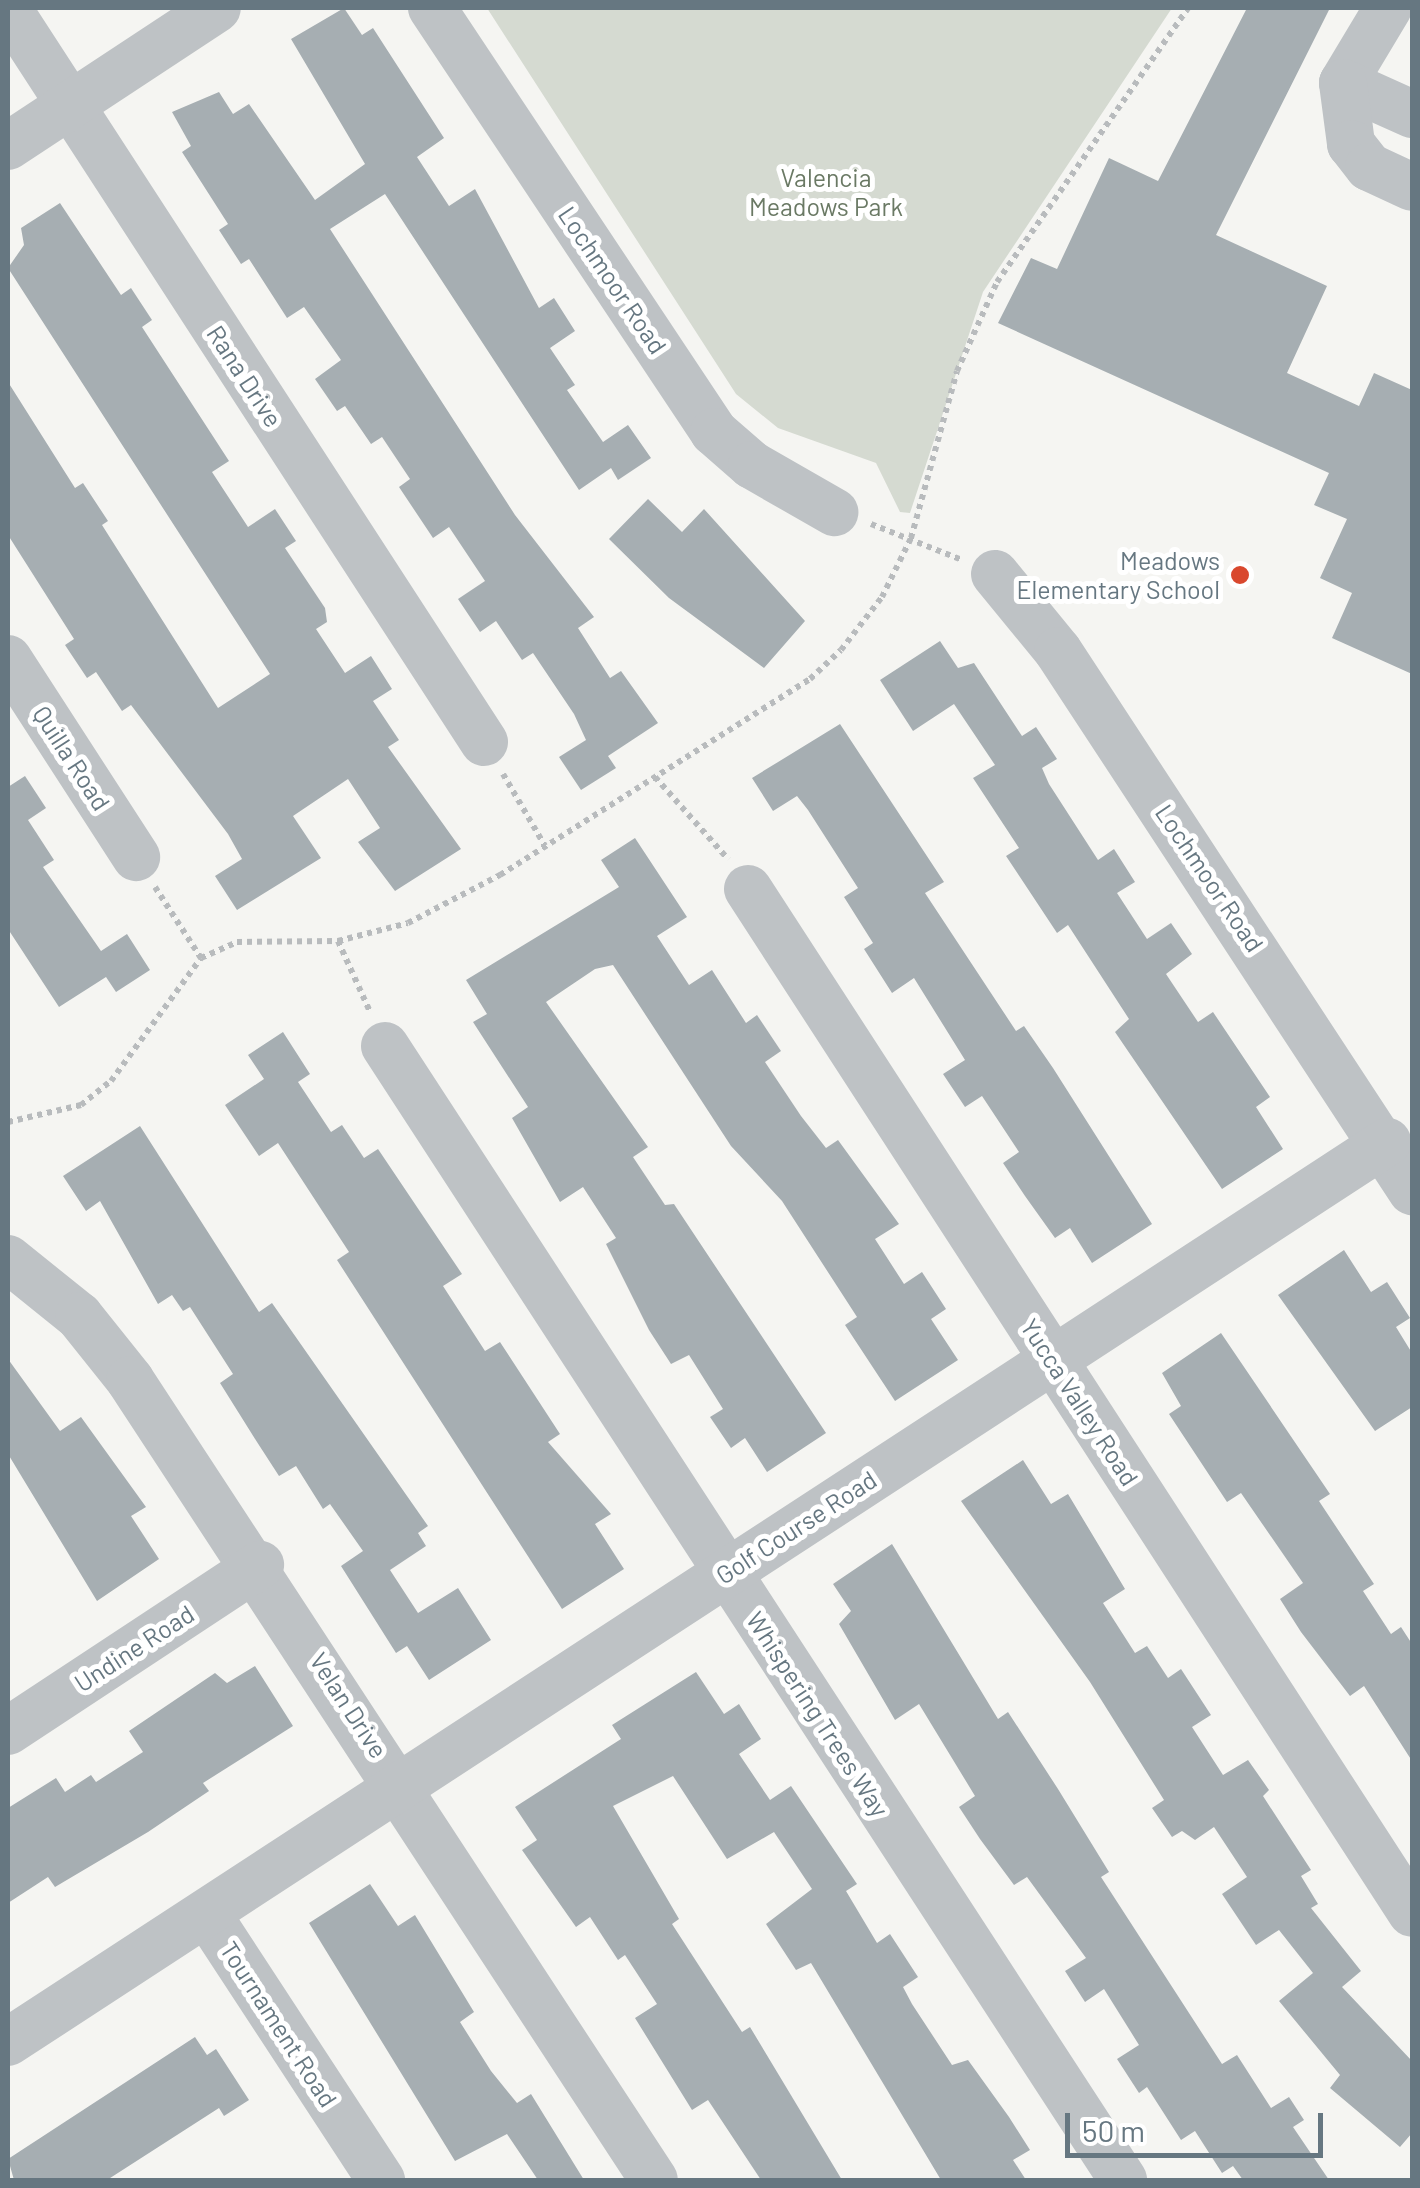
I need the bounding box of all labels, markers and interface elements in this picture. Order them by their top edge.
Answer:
park label: Valencia Meadows Park [749,163,903,222]
street label: Lochmoor Road [553,201,673,359]
street label: Rana Drive [201,320,289,432]
place label: Meadows Elementary School [1016,546,1220,605]
marker: Meadows Elementary School [1229,564,1251,586]
street label: Quilla Road [27,700,117,816]
street label: Lochmoor Road [1150,799,1270,957]
street label: Yucca Valley Road [1015,1313,1145,1491]
street label: Golf Course Road [710,1464,882,1590]
street label: Undine Road [69,1598,199,1698]
street label: Whispering Trees Way [741,1606,895,1822]
street label: Velan Drive [304,1647,394,1763]
street label: Tournament Road [214,1936,344,2112]
scale bar [1070,2093,1328,2155]
text: 50 m [1082,2112,1145,2148]

